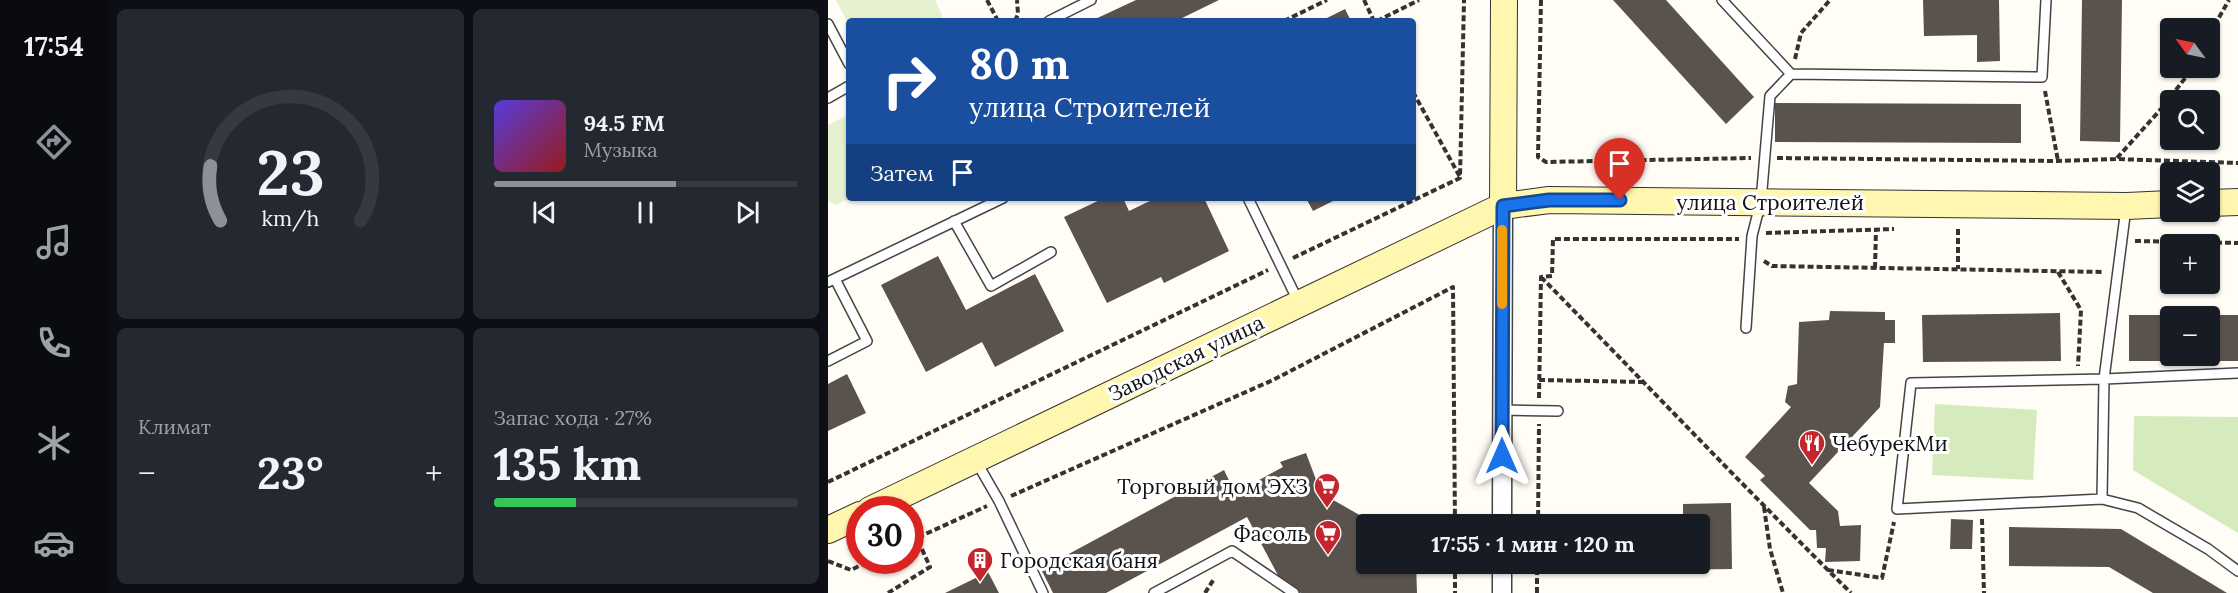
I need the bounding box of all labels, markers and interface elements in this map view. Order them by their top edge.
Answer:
north arrow [2160,18,2220,78]
map controls [2160,18,2220,366]
text: 17:54 [24,29,84,63]
text: 80 m [969,37,1069,91]
icon: right [870,42,948,120]
text: улица Строителей [969,90,1210,124]
button: search [2160,90,2220,150]
text: 94.5 FM [584,109,665,137]
icon: directions [33,121,75,163]
text: 23 [256,132,324,212]
text: Музыка [584,137,658,162]
pin [1594,138,1645,200]
icon: arrive [1603,147,1636,180]
icon: arrive [946,156,979,189]
text: Затем [870,159,934,187]
button: layers [2160,162,2220,222]
street label: улица Строителей [1676,189,1864,216]
icon: previous [528,196,561,229]
icon: pause [629,196,662,229]
icon: next [731,196,764,229]
text: km/h [261,205,319,233]
icon: music [33,221,75,263]
button: + [2160,234,2220,294]
button: − [2160,306,2220,366]
street label: Заводская улица [1104,309,1268,407]
icon: phone [33,322,75,364]
text: Запас хода · 27% [494,405,652,430]
text: Климат [138,414,211,439]
icon: climate [33,422,75,464]
position arrow [1470,424,1534,488]
restaurant icon: ЧебурекМи [1797,428,1827,466]
place label: ЧебурекМи [1832,430,1948,457]
text: 135 km [494,435,641,492]
text: 23° [257,444,323,501]
text: − [138,452,156,494]
text: + [425,452,442,494]
supermarket icon: Торговый дом ЭХЗ [1312,471,1342,509]
place label: Торговый дом ЭХЗ [1117,473,1308,500]
speed limit sign: 30 [846,496,924,574]
supermarket icon: Фасоль [1313,518,1343,556]
place label: Фасоль [1234,520,1308,547]
icon: car [33,522,75,564]
text: 17:55 · 1 мин · 120 m [1431,530,1635,558]
building icon: Городская баня [965,545,995,583]
place label: Городская баня [1000,547,1158,574]

